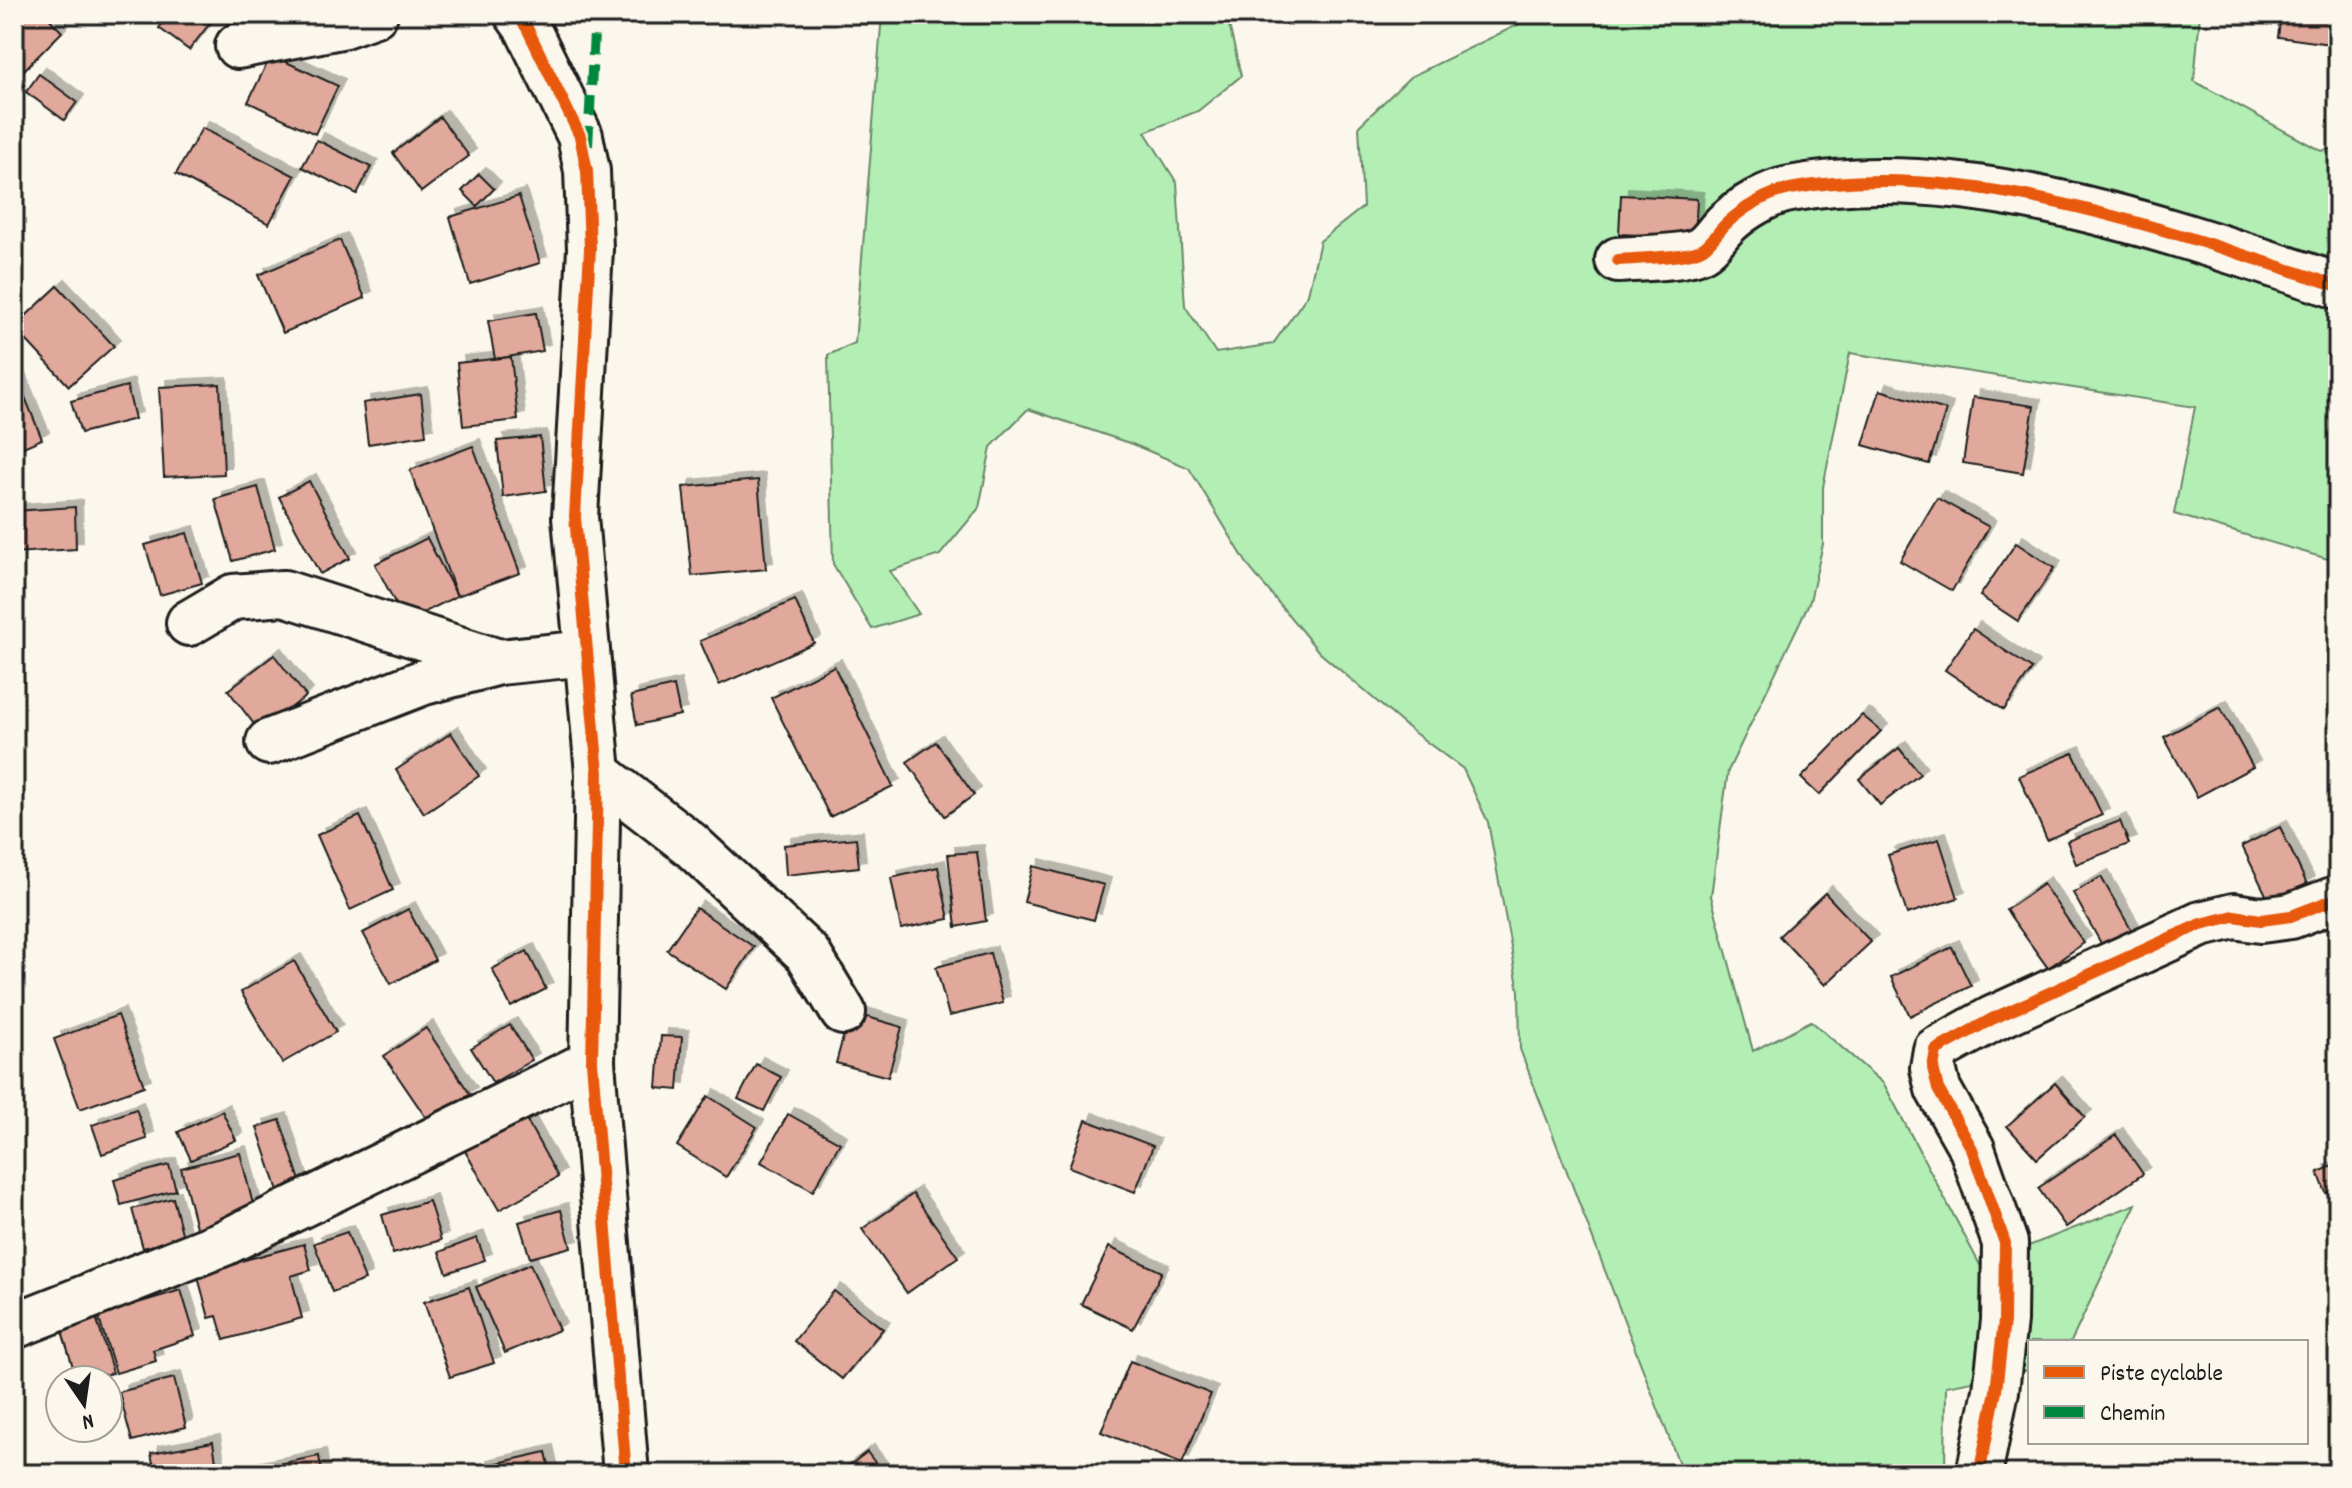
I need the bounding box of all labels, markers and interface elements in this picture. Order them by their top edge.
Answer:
legend [2028,1340,2308,1444]
text: Piste cyclable [2100,1358,2223,1392]
north arrow [44,1364,124,1444]
text: Chemin [2100,1398,2165,1432]
text: N [79,1404,96,1436]

